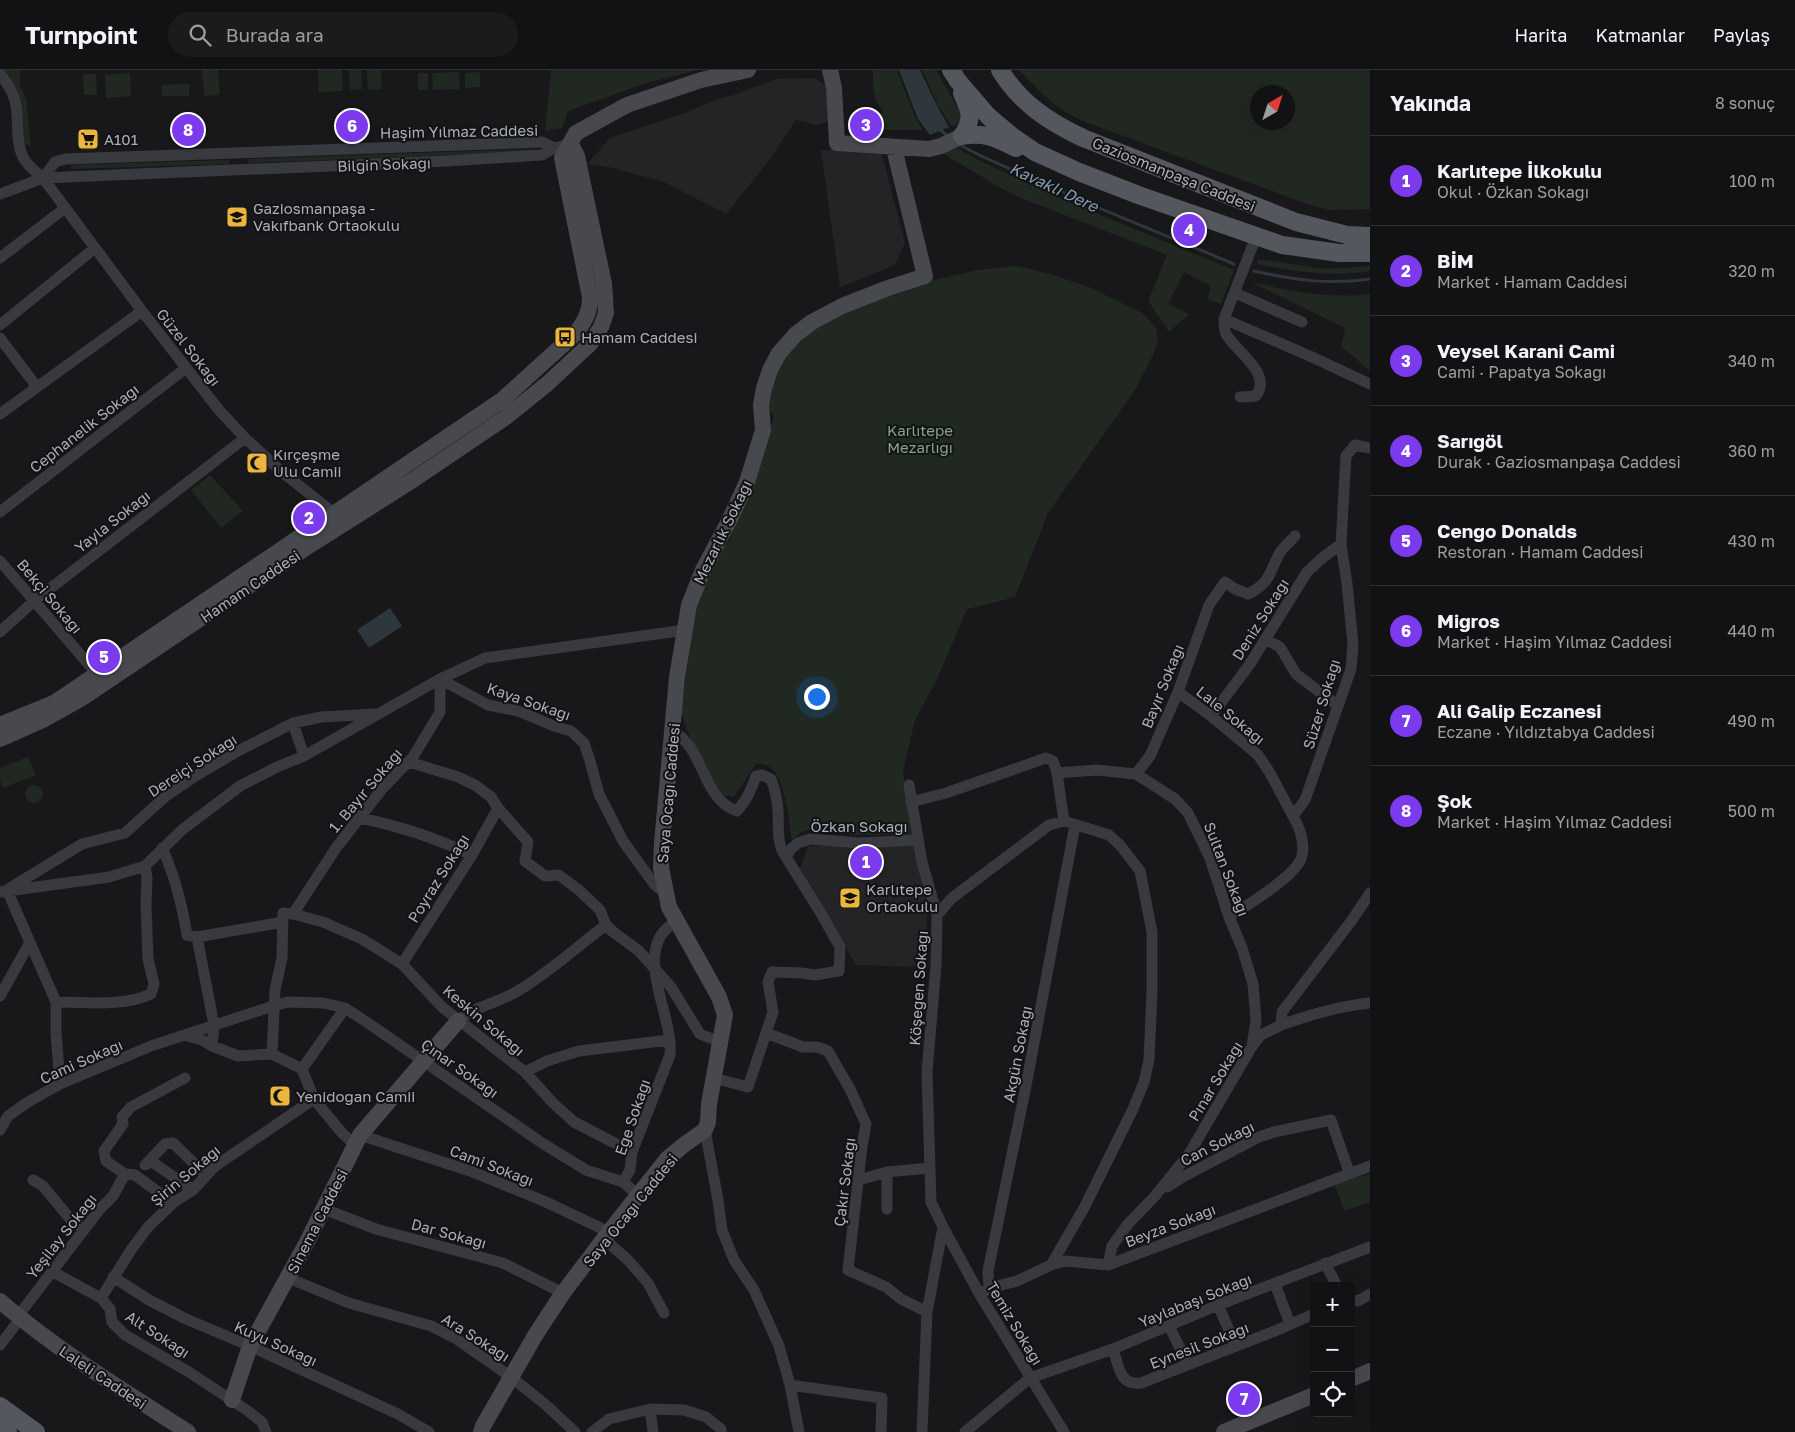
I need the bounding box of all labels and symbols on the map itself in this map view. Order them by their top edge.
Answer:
north arrow [1250,85,1295,130]
pin: 3 [850,106,882,144]
pin: 6 [336,107,368,145]
pin: 8 [172,111,204,149]
street label: Haşim Yılmaz Caddesi [380,121,538,141]
supermarket icon: A101 [76,127,100,151]
place label: A101 [104,130,138,148]
street label: Gaziosmanpaşa Caddesi [1090,133,1258,215]
street label: Bilgin Sokağı [337,153,431,175]
water label: Kavaklı Dere [1007,158,1103,217]
place label: Gaziosmanpaşa - Vakıfbank Ortaokulu [253,199,400,234]
school or university icon: Gaziosmanpaşa - Vakıfbank Ortaokulu [225,205,249,229]
pin: 4 [1173,211,1205,249]
street label: Güzel Sokağı [153,305,225,389]
bus stop icon: Hamam Caddesi [553,325,577,349]
place label: Hamam Caddesi [581,328,697,346]
street label: Cephanelik Sokağı [26,380,142,476]
park label: Karlıtepe Mezarlığı [887,421,953,456]
place label: Kırçeşme Ulu Camii [273,445,342,480]
mosque icon: Kırçeşme Ulu Camii [245,451,269,475]
street label: Mezarlık Sokağı [689,477,755,587]
street label: Yayla Sokağı [71,486,153,556]
pin: 2 [293,499,325,537]
street label: Hamam Caddesi [197,546,303,626]
street label: Bekçi Sokağı [14,555,86,637]
street label: Deniz Sokağı [1228,575,1292,663]
pin: 5 [88,638,120,676]
street label: Bayır Sokağı [1137,641,1187,731]
street label: Süzer Sokağı [1299,657,1343,751]
street label: Kaya Sokağı [485,678,573,724]
street label: Lale Sokağı [1193,682,1269,748]
your location [804,684,830,710]
street label: Saya Ocağı Caddesi [653,722,683,864]
street label: Dereiçi Sokağı [144,730,240,800]
street label: 1. Bayır Sokağı [325,744,405,836]
street label: Özkan Sokağı [810,817,908,835]
street label: Sultan Sokağı [1201,819,1253,919]
street label: Poyraz Sokağı [404,830,472,926]
pin: 1 [850,843,882,881]
place label: Karlıtepe Ortaokulu [866,880,938,915]
school or university icon: Karlıtepe Ortaokulu [838,886,862,910]
street label: Köşegen Sokağı [905,930,931,1046]
street label: Keskin Sokağı [440,981,528,1059]
street label: Akgün Sokağı [999,1004,1035,1104]
street label: Cami Sokağı [37,1035,125,1087]
street label: Çınar Sokağı [418,1035,502,1101]
street label: Pınar Sokağı [1184,1038,1246,1124]
street label: Ege Sokağı [611,1077,653,1157]
mosque icon: Yenidoğan Camii [268,1084,292,1108]
place label: Yenidoğan Camii [296,1087,415,1105]
street label: Can Sokağı [1177,1117,1257,1169]
street label: Çakır Sokağı [830,1137,858,1227]
street label: Şirin Sokağı [147,1141,223,1209]
street label: Cami Sokağı [448,1141,536,1189]
street label: Saya Ocağı Caddesi [579,1150,681,1270]
street label: Sinema Caddesi [283,1166,351,1276]
street label: Yeşilay Sokağı [22,1190,100,1282]
street label: Beyza Sokağı [1122,1200,1218,1250]
street label: Dar Sokağı [409,1214,489,1252]
street label: Yaylabaşı Sokağı [1136,1269,1254,1331]
street label: Temiz Sokağı [983,1278,1047,1368]
street label: Alt Sokağı [123,1307,193,1361]
street label: Ara Sokağı [439,1309,513,1365]
street label: Kuyu Sokağı [232,1317,320,1369]
street label: Eynesil Sokağı [1147,1318,1251,1372]
street label: Laleli Caddesi [56,1341,150,1413]
pin: 7 [1228,1380,1260,1418]

